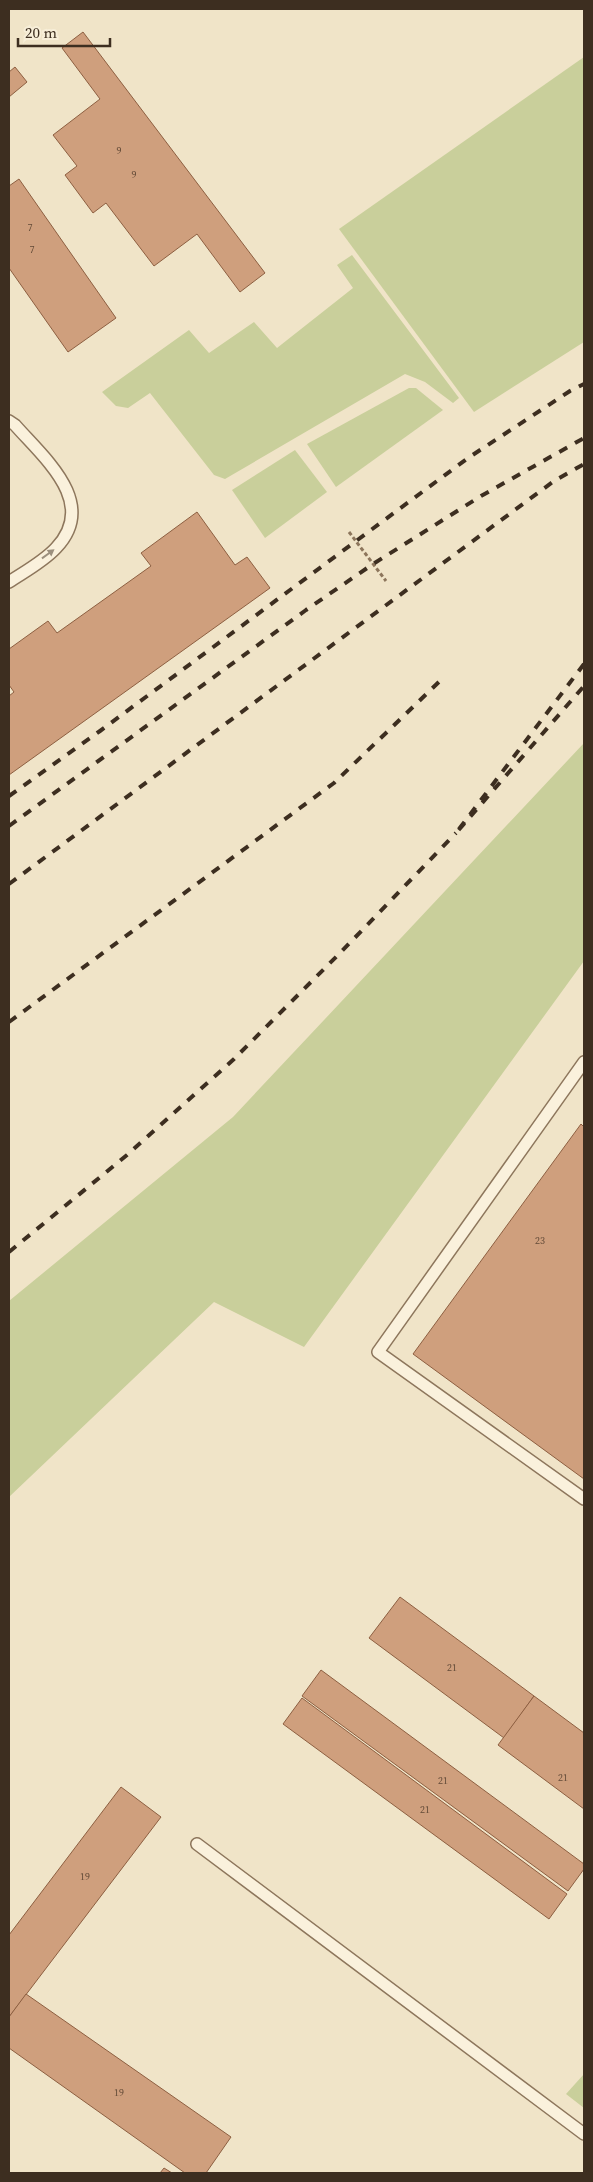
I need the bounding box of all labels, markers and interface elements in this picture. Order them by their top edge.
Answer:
scale bar [18,15,110,47]
text: 20 m [25,22,57,43]
house number: 9 [117,144,122,157]
house number: 9 [132,168,137,181]
house number: 7 [28,221,33,234]
house number: 7 [30,243,35,256]
one-way arrow [41,549,55,559]
house number: 23 [535,1234,545,1247]
house number: 21 [447,1661,457,1674]
house number: 21 [558,1771,568,1784]
house number: 21 [438,1774,448,1787]
house number: 21 [420,1803,430,1816]
house number: 19 [80,1870,90,1883]
house number: 19 [114,2086,124,2099]

